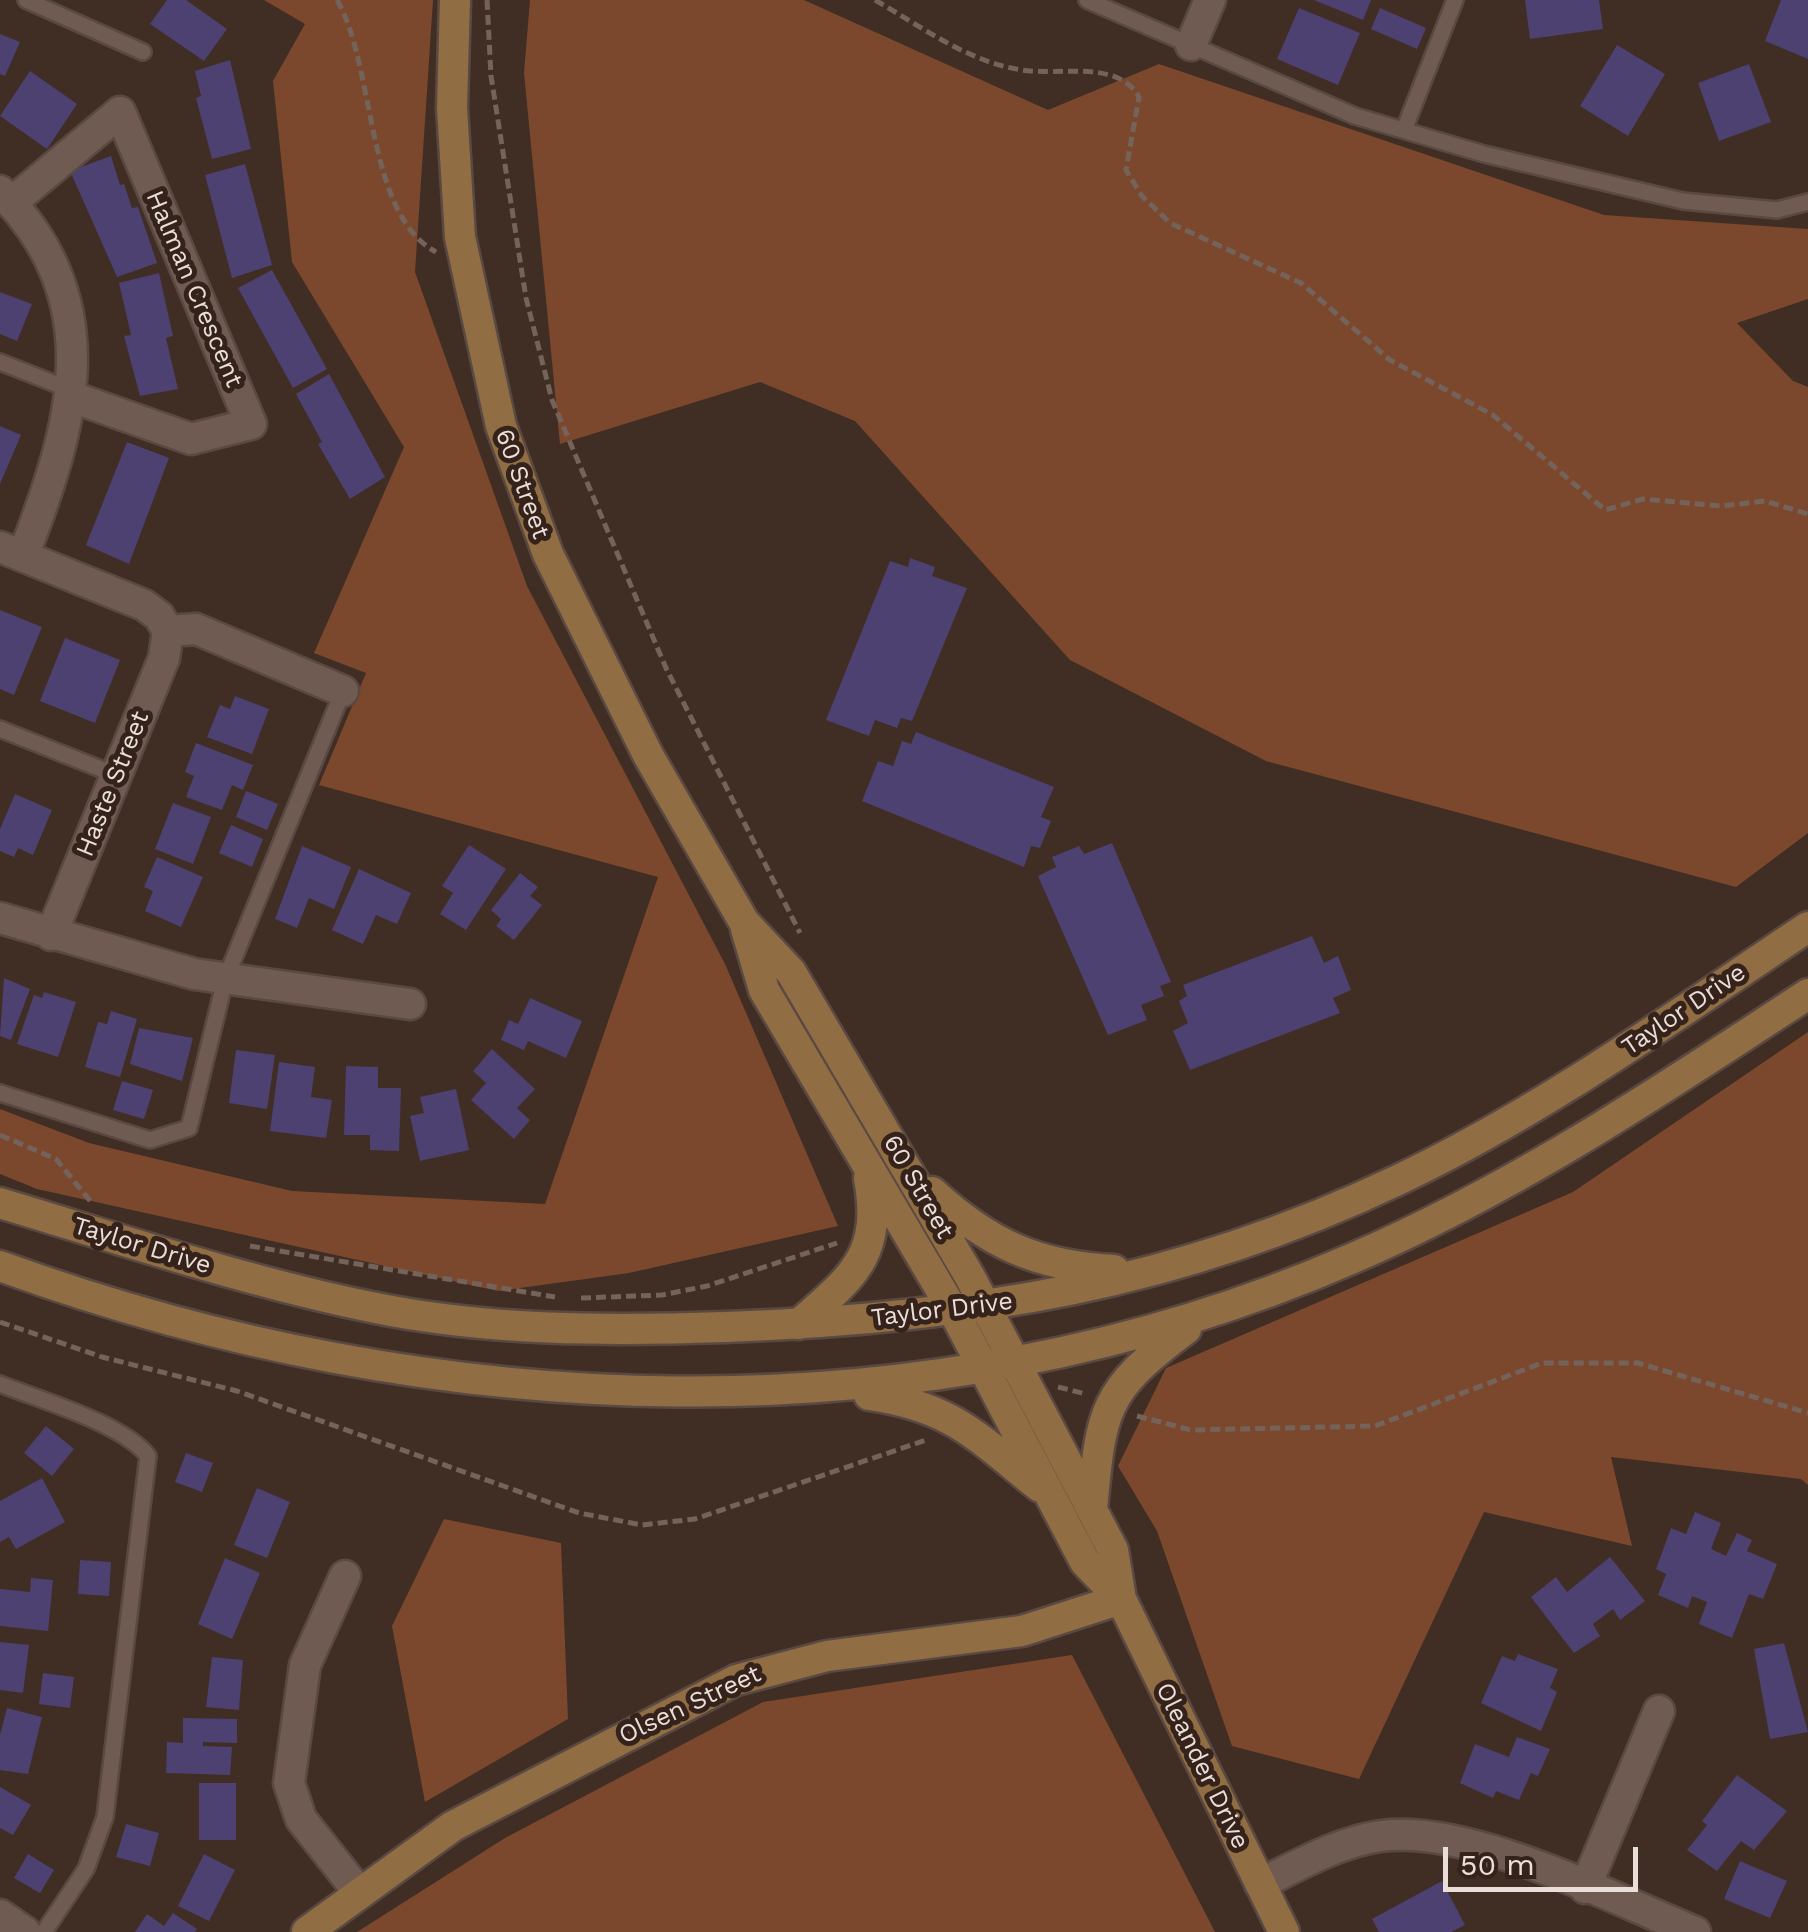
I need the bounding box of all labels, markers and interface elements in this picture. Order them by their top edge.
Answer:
street label: Halman Crescent [139,186,249,392]
street label: 60 Street [488,425,556,543]
street label: Haste Street [70,707,156,861]
street label: Taylor Drive [1617,958,1751,1062]
street label: 60 Street [876,1130,960,1244]
street label: Taylor Drive [70,1211,214,1281]
street label: Taylor Drive [869,1286,1015,1334]
street label: Olsen Street [614,1659,766,1751]
street label: Oleander Drive [1149,1678,1255,1854]
scale bar [1448,1827,1643,1889]
text: 50 m [1460,1847,1535,1882]

